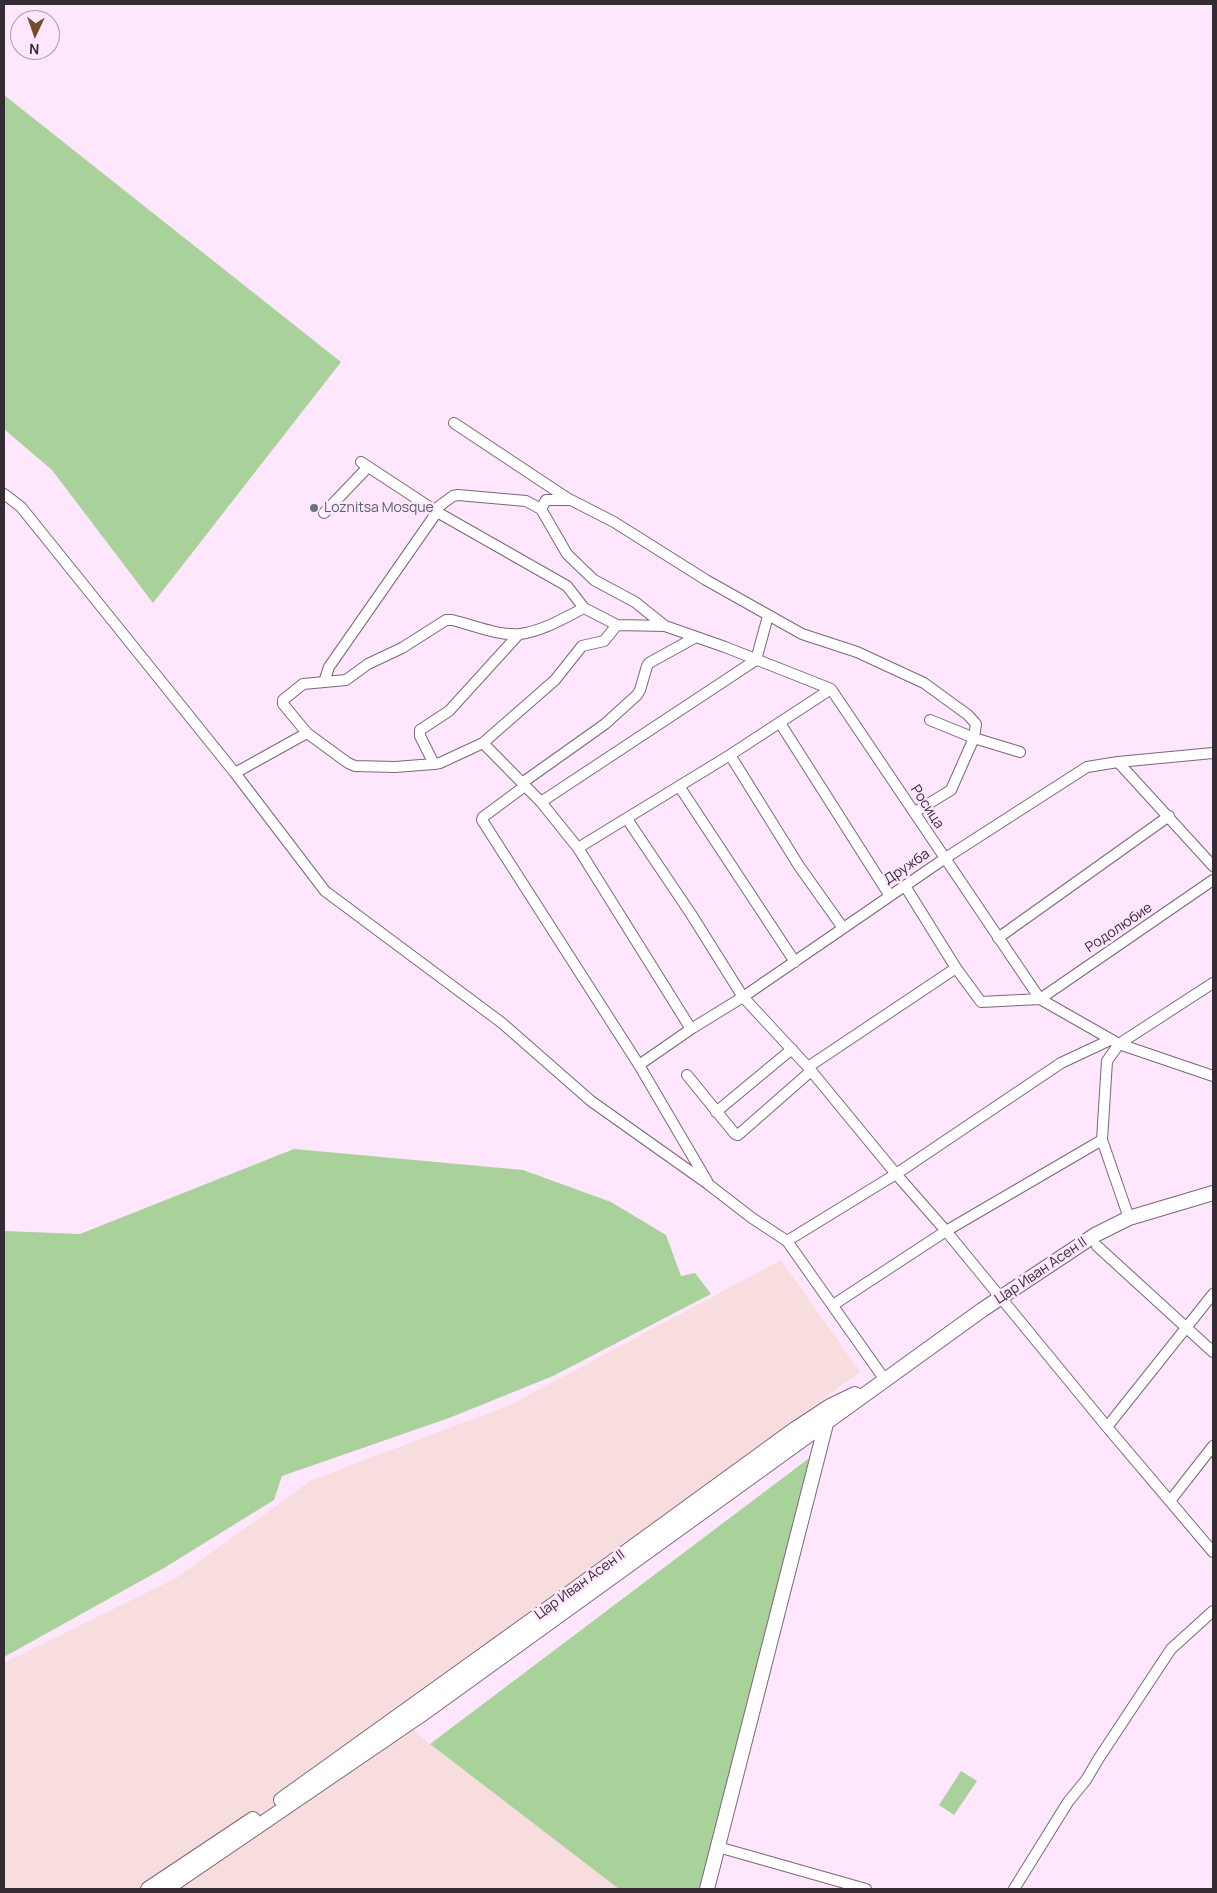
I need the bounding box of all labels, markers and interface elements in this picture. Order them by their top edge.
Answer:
north arrow [10,10,60,60]
text: N [29,40,40,59]
place label: Loznitsa Mosque [324,500,434,516]
marker: Loznitsa Mosque [308,502,320,514]
street label: Росица [907,782,947,832]
street label: Дружба [881,846,933,888]
street label: Родолюбие [1082,900,1156,956]
street label: Цар Иван Асен II [992,1234,1090,1308]
street label: Цар Иван Асен II [532,1547,628,1623]

